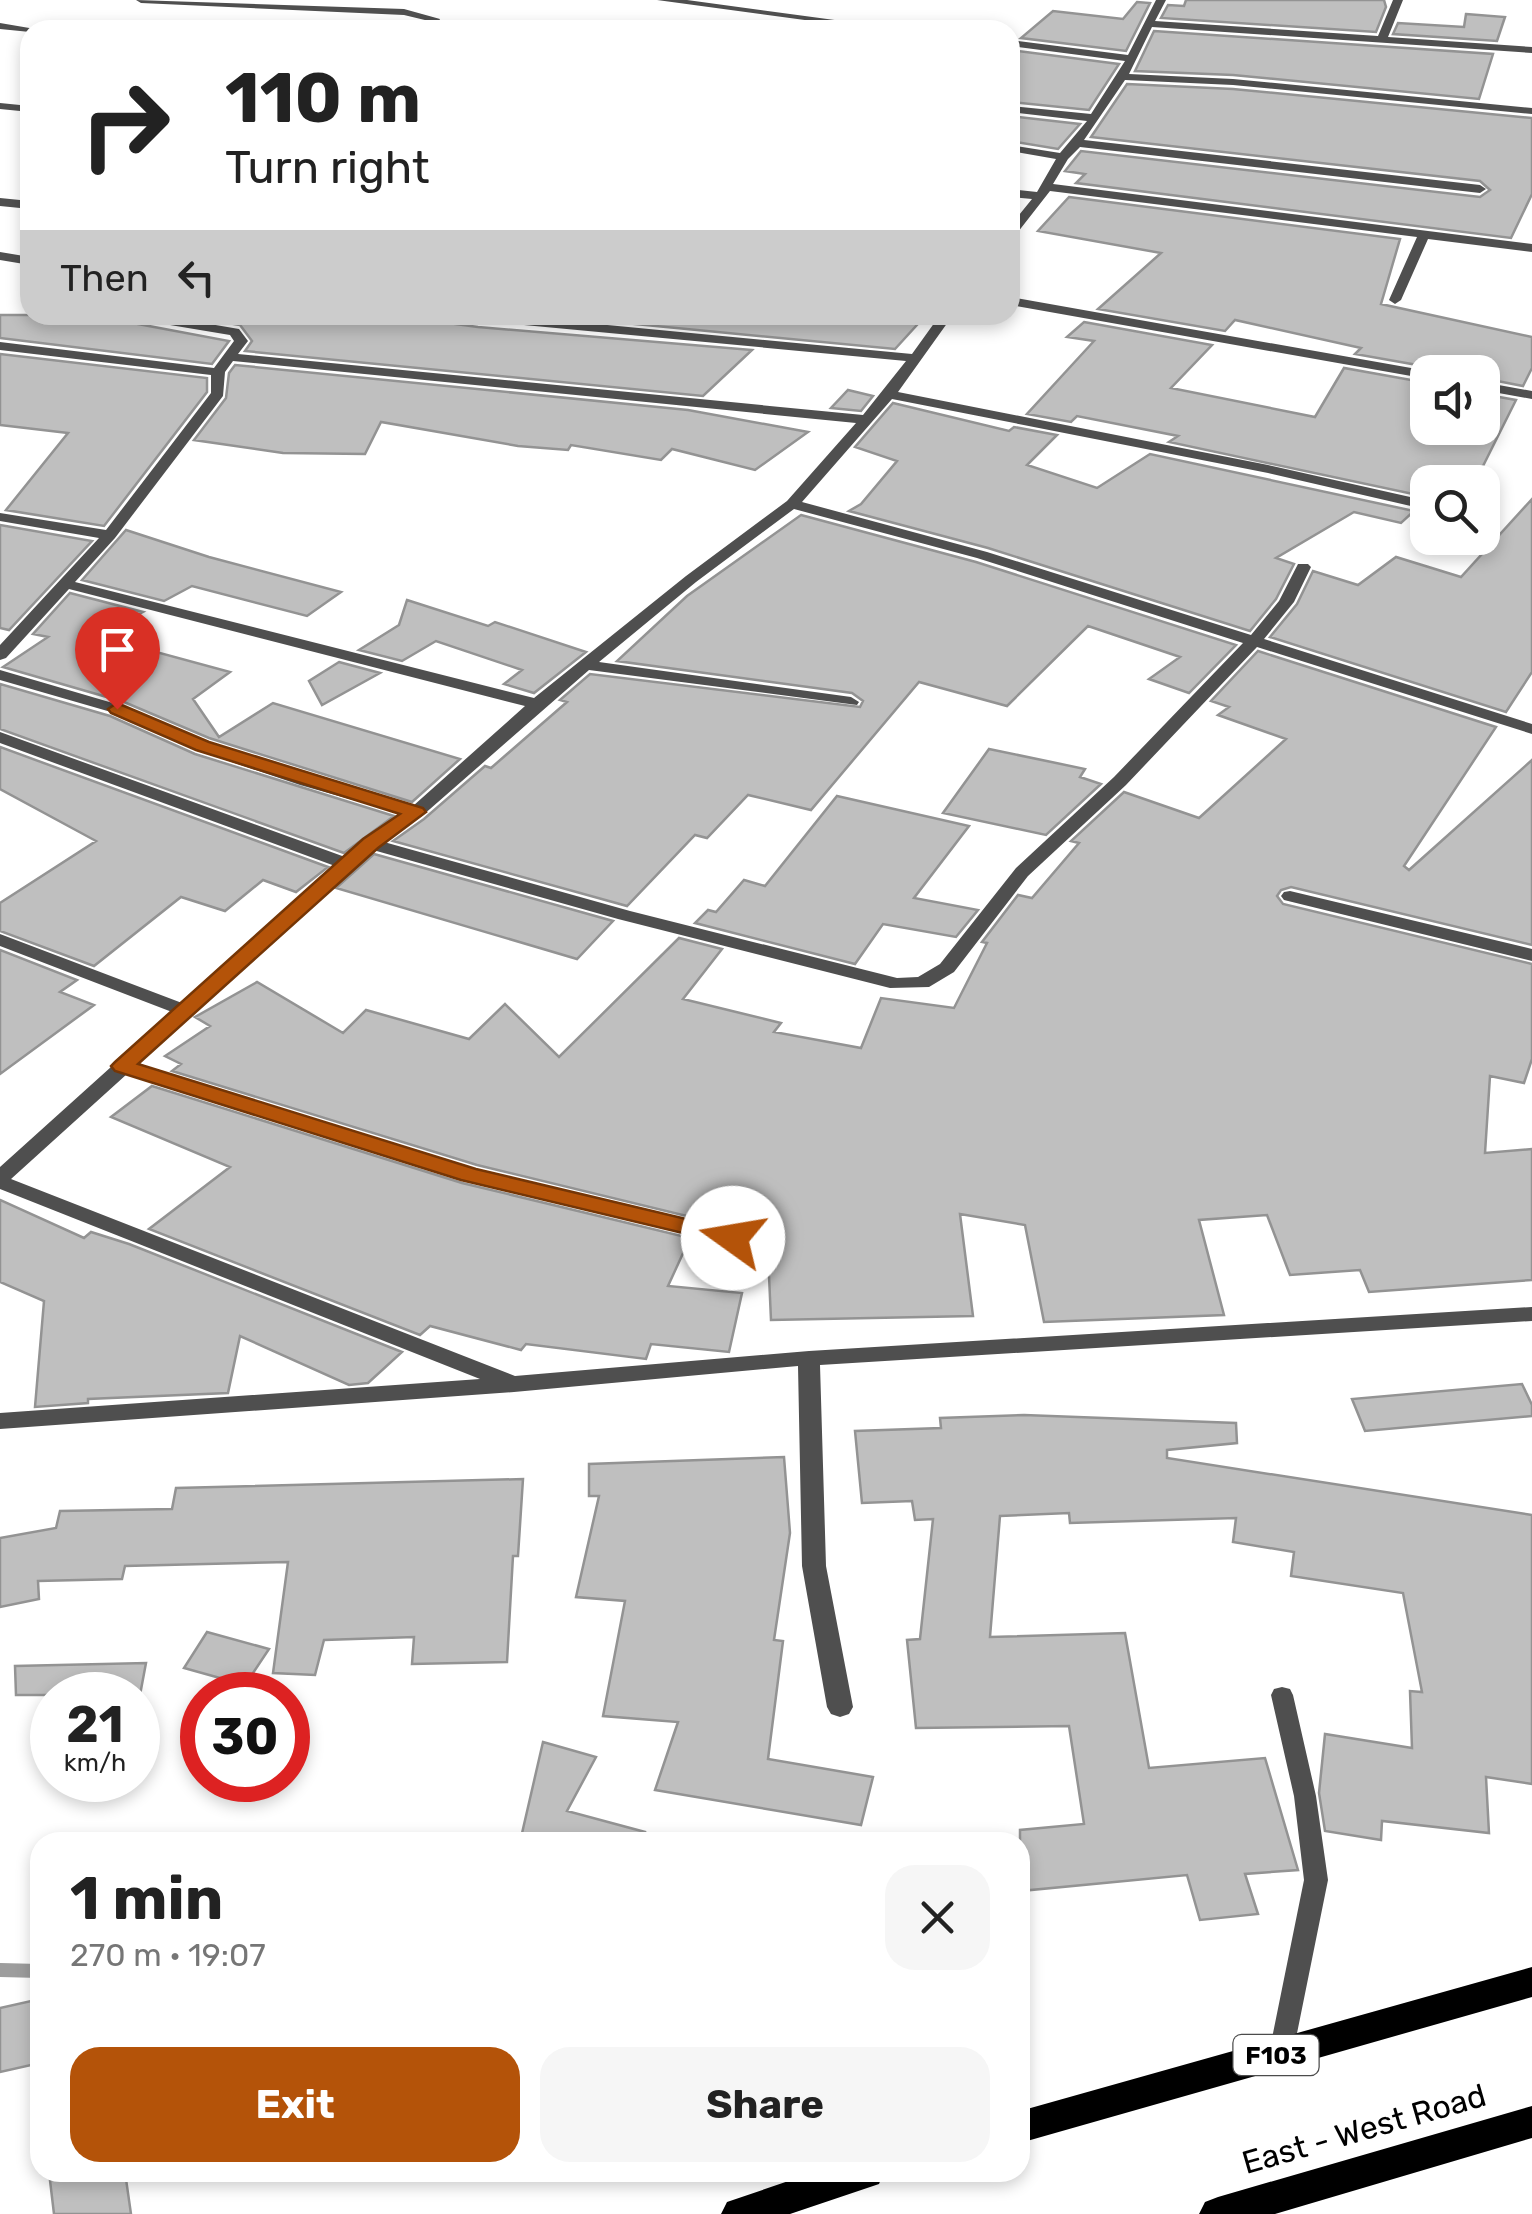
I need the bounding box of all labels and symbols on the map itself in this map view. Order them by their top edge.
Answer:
pin [75,607,160,710]
position arrow [681,1186,785,1290]
speed limit sign: 30 [180,1672,310,1802]
road number: F103 [1234,2035,1318,2075]
street label: East - West Road [1238,2076,1490,2182]

